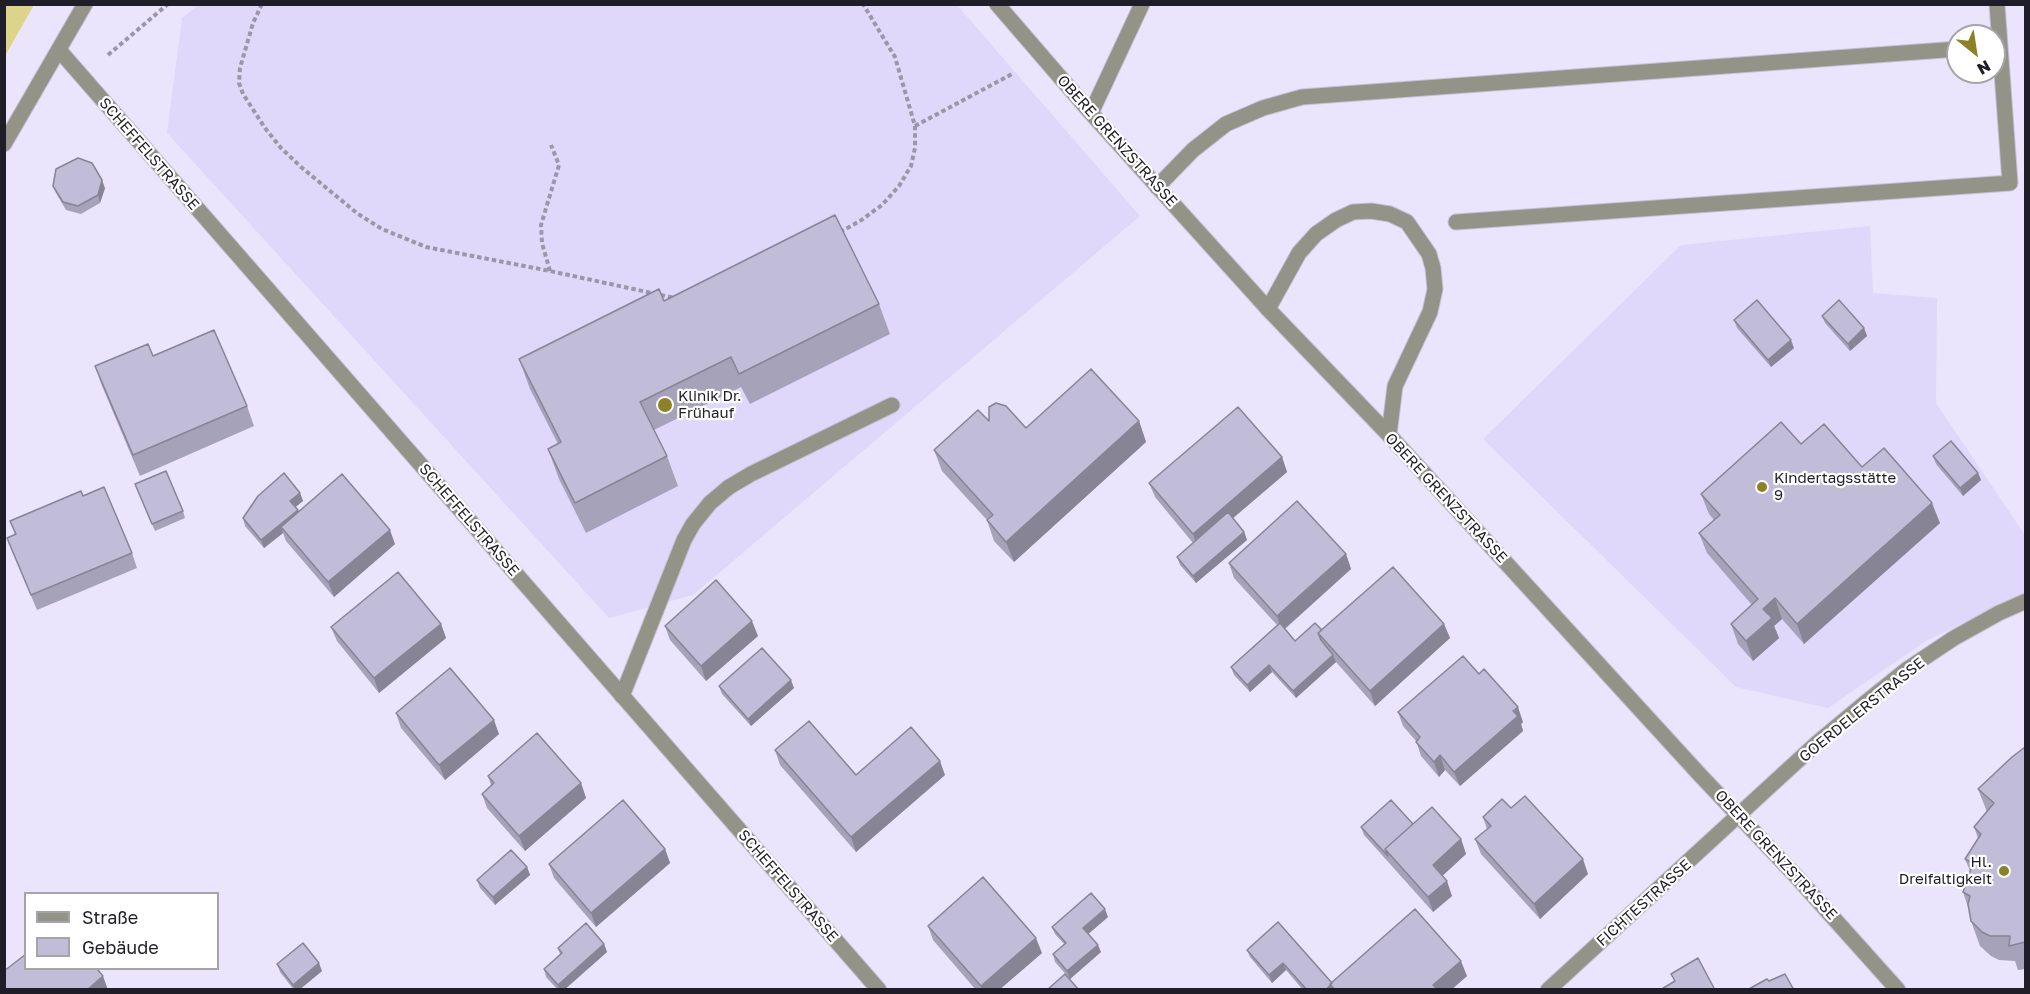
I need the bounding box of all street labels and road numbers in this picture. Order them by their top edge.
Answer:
street label: OBERE GRENZSTRASSE [1053,72,1181,210]
street label: SCHEFFELSTRASSE [95,94,203,214]
street label: OBERE GRENZSTRASSE [1381,429,1511,567]
street label: SCHEFFELSTRASSE [415,460,523,580]
street label: GOERDELERSTRASSE [1796,654,1928,766]
street label: OBERE GRENZSTRASSE [1711,786,1841,924]
street label: SCHEFFELSTRASSE [734,826,842,946]
street label: FICHTESTRASSE [1593,856,1695,950]

